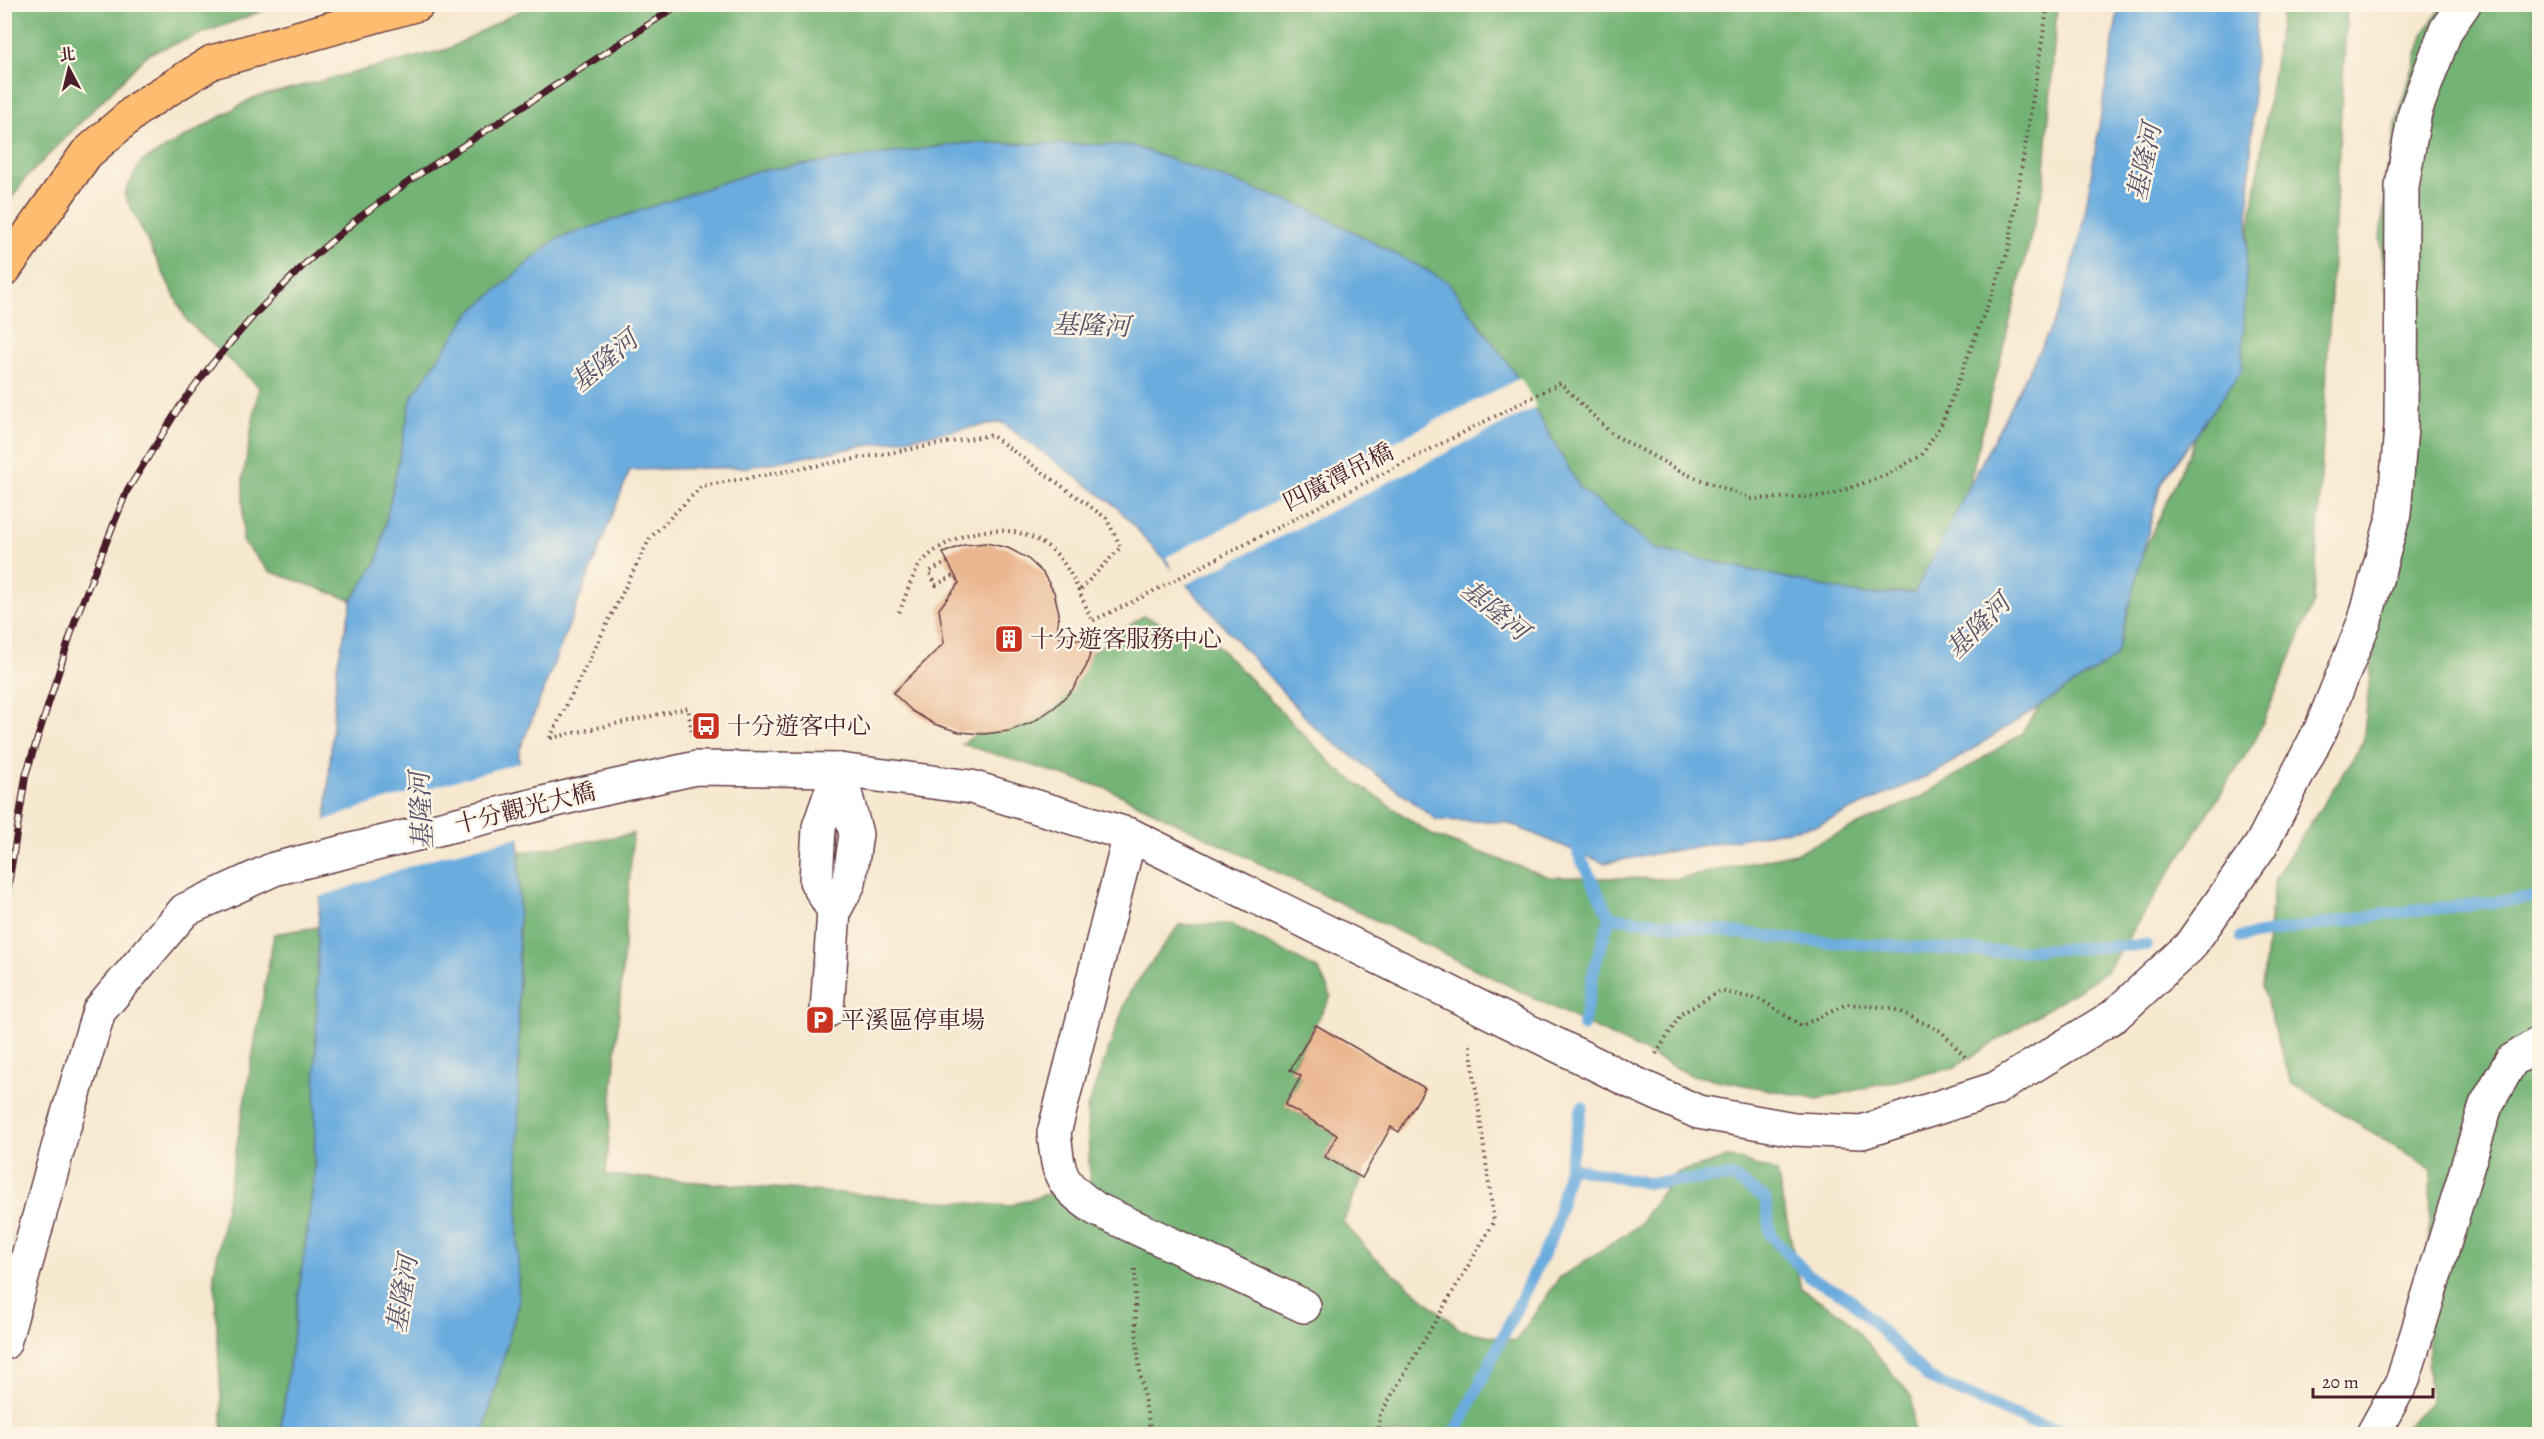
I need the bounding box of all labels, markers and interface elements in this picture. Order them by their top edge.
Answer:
north arrow [39,39,99,99]
text: 北 [58,43,77,67]
water label: 基隆河 [2119,116,2171,204]
water label: 基隆河 [1051,307,1135,344]
water label: 基隆河 [563,320,649,400]
street label: 四廣潭吊橋 [1277,436,1399,518]
water label: 基隆河 [1453,572,1539,651]
water label: 基隆河 [1938,584,2021,666]
building icon: 十分遊客服務中心 [993,623,1025,655]
place label: 十分遊客服務中心 [1030,623,1222,655]
bus stop icon: 十分遊客中心 [690,710,722,742]
place label: 十分遊客中心 [727,710,871,742]
water label: 基隆河 [402,767,441,851]
street label: 十分觀光大橋 [451,775,599,841]
parking icon: 平溪區停車場 [804,1004,836,1036]
place label: 平溪區停車場 [841,1004,985,1036]
water label: 基隆河 [379,1249,427,1335]
scale bar [2313,1361,2433,1399]
text: 20 m [2322,1370,2359,1394]

